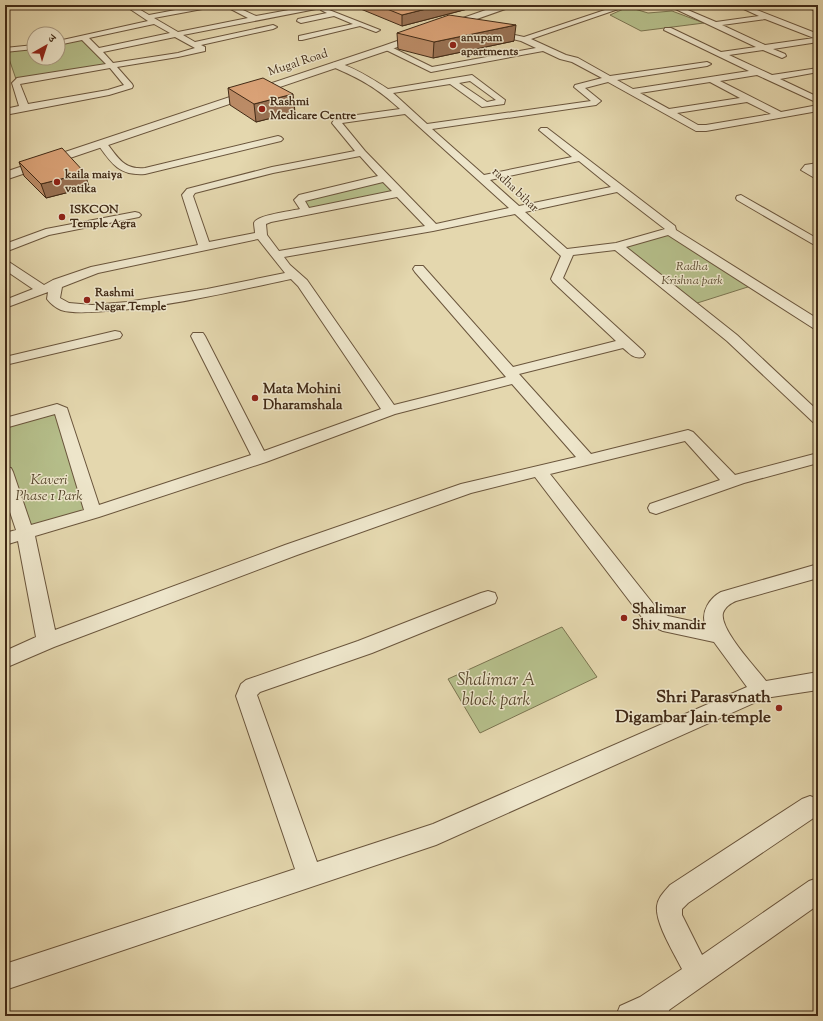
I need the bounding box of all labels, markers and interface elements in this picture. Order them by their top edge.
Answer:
north arrow [26,26,66,66]
place label: anupam apartments [461,29,519,61]
text: उ [44,30,60,48]
marker: anupam apartments [448,40,458,50]
street label: Mugal Road [266,45,330,81]
place label: Rashmi Medicare Centre [269,93,357,125]
marker: Rashmi Medicare Centre [257,104,267,114]
street label: radha bihar [487,163,543,217]
place label: kaila maiya vatika [64,166,123,198]
marker: kaila maiya vatika [52,177,62,187]
place label: ISKCON Temple Agra [69,201,137,233]
marker: ISKCON Temple Agra [57,212,67,222]
park label: Radha Krishna park [661,258,723,290]
place label: Rashmi Nagar Temple [94,284,167,316]
marker: Rashmi Nagar Temple [82,295,92,305]
place label: Mata Mohini Dharamshala [263,380,343,416]
marker: Mata Mohini Dharamshala [250,393,260,403]
park label: Kaveri Phase 1 Park [16,471,83,507]
place label: Shalimar Shiv mandir [632,600,707,636]
marker: Shalimar Shiv mandir [619,613,629,623]
park label: Shalimar A block park [457,669,535,713]
place label: Shri Parasvnath Digambar Jain temple [615,686,771,730]
marker: Shri Parasvnath Digambar Jain temple [774,703,784,713]

